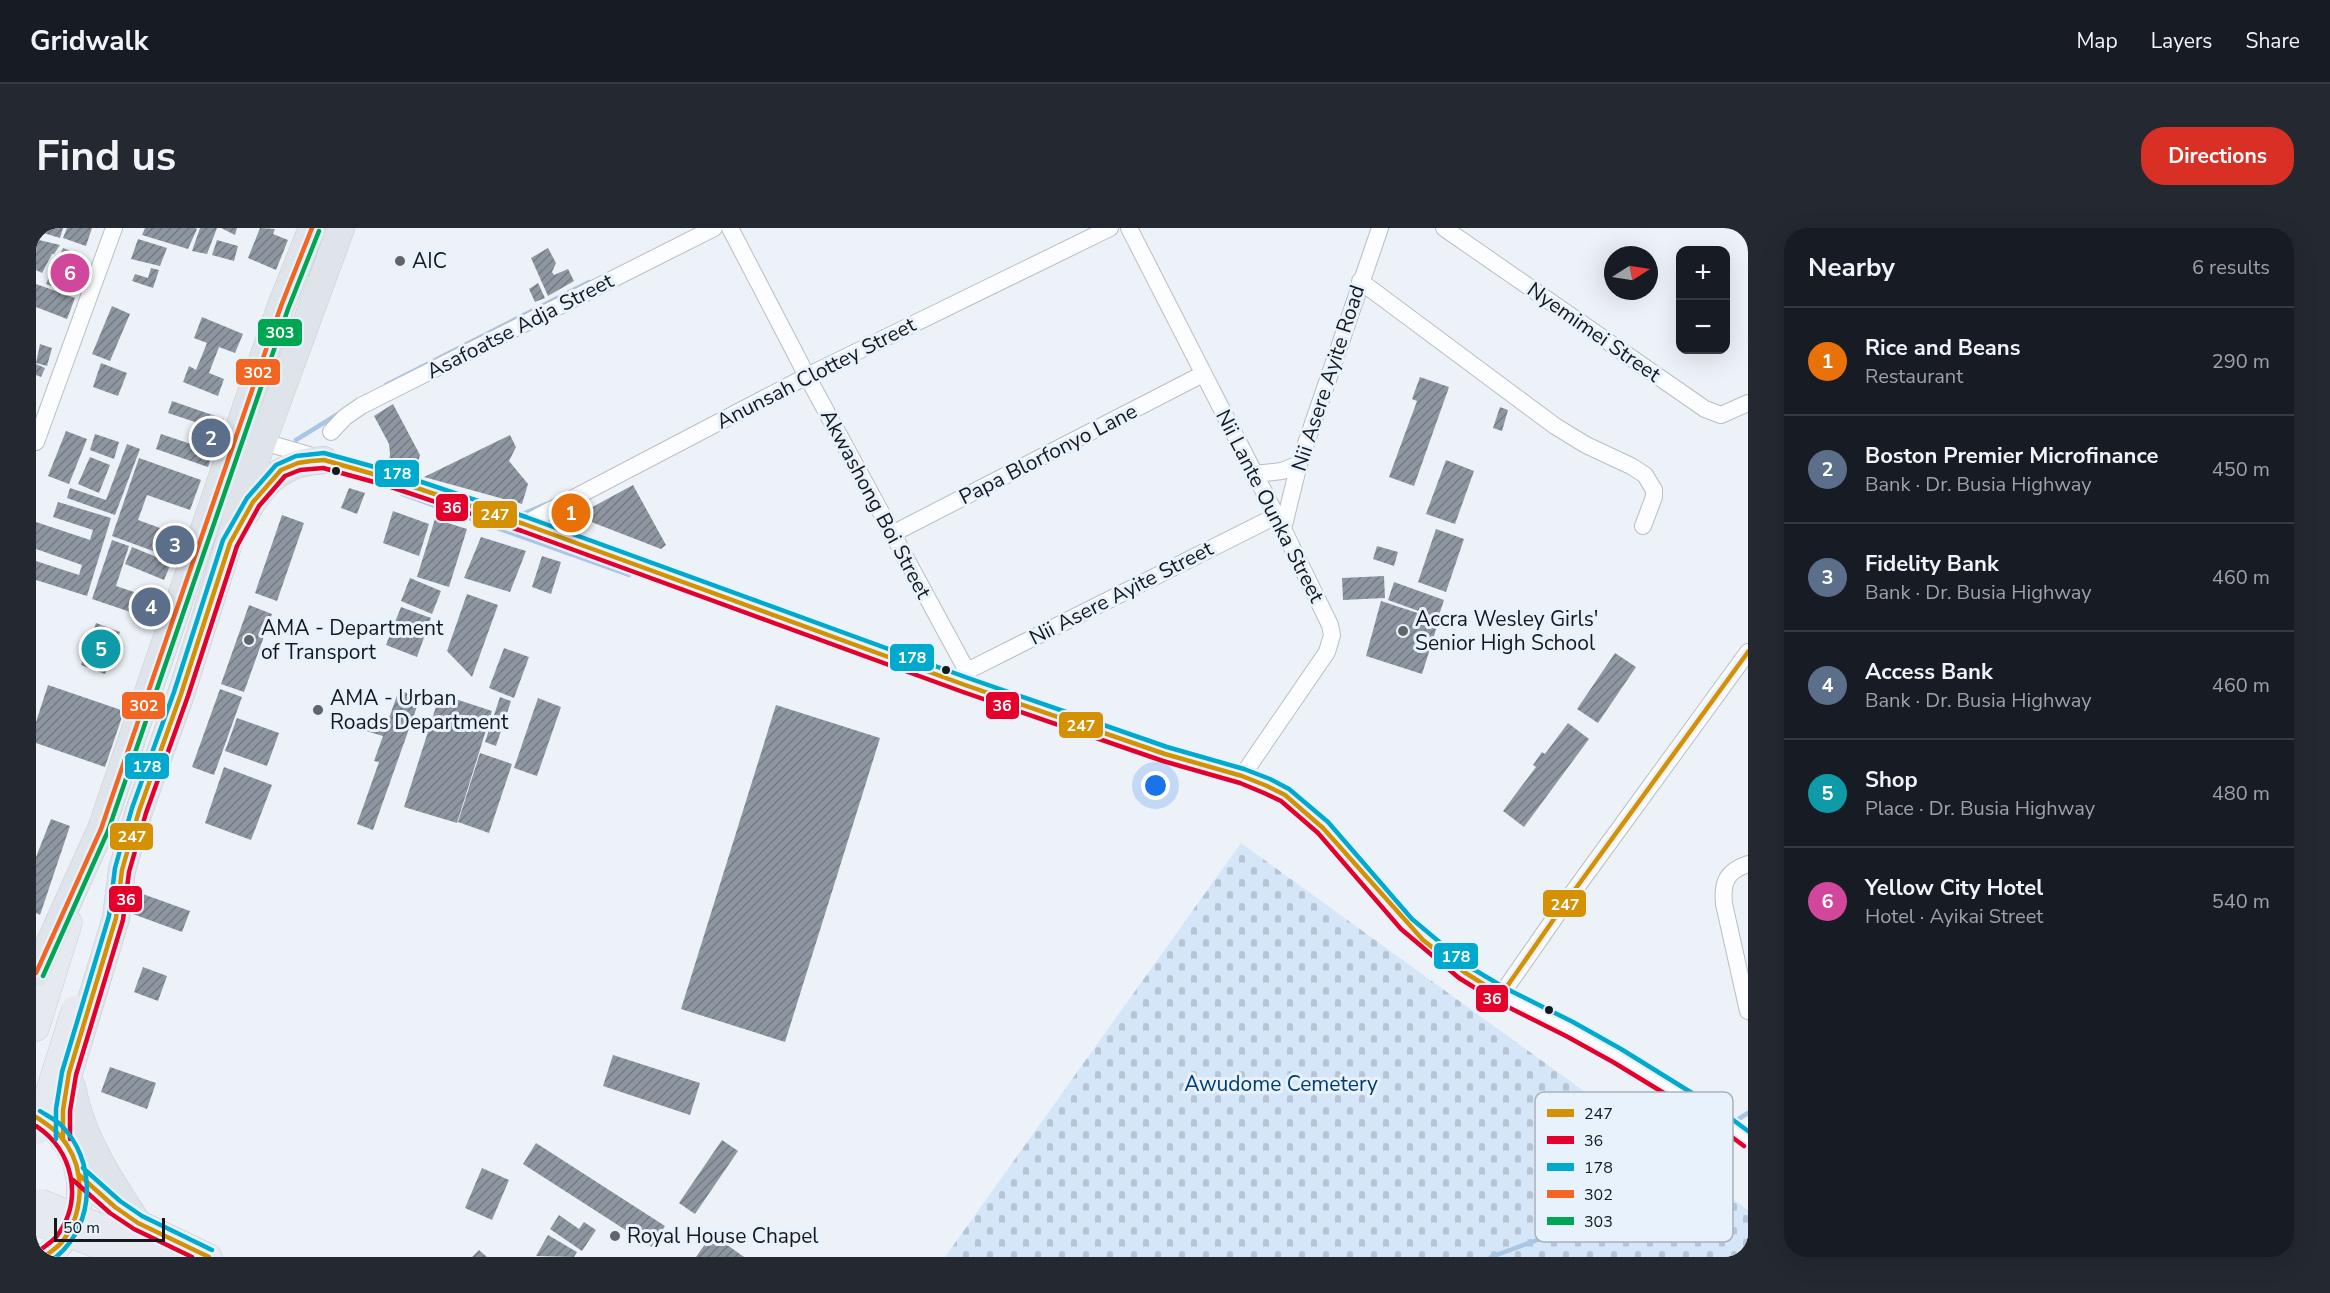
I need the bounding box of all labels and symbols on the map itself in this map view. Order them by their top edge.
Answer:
north arrow [1604,246,1658,300]
place label: AIC [412,247,447,275]
pin: 6 [51,250,90,296]
marker: AIC [393,254,407,268]
street label: Asafoatse Adja Street [422,266,619,385]
street label: Nyemimei Street [1522,276,1667,389]
street label: Nii Asere Ayite Road [1285,281,1371,475]
street label: Anunsah Clottey Street [712,310,921,435]
line badge: 303 [257,318,303,347]
text: 303 [266,322,294,344]
line badge: 302 [235,358,281,386]
text: 302 [244,362,272,384]
street label: Papa Blorfonyo Lane [954,397,1142,511]
street label: Akwashong Boi Street [814,404,938,604]
street label: Nii Lante Ounka Street [1209,405,1331,608]
pin: 2 [192,416,231,460]
line badge: 178 [374,459,420,488]
text: 178 [383,463,411,485]
unlabelled marker [330,465,342,477]
pin: 1 [552,490,590,536]
line badge: 36 [435,493,469,522]
text: 36 [442,497,462,519]
line badge: 247 [472,500,518,529]
text: 247 [481,504,509,526]
pin: 3 [156,522,194,568]
street label: Nii Asere Ayite Street [1024,534,1218,651]
pin: 4 [132,584,170,629]
place label: Accra Wesley Girls' Senior High School [1415,605,1598,657]
place label: AMA - Department of Transport [261,614,444,666]
marker: Accra Wesley Girls' Senior High School [1396,624,1410,638]
pin: 5 [82,626,120,672]
marker: AMA - Department of Transport [242,633,256,647]
line badge: 178 [889,643,935,672]
text: 178 [898,647,926,669]
unlabelled marker [940,664,952,676]
place label: AMA - Urban Roads Department [330,684,509,736]
line badge: 302 [121,691,166,720]
line badge: 36 [985,691,1020,720]
text: 302 [130,695,158,717]
text: 36 [992,695,1012,717]
marker: AMA - Urban Roads Department [311,703,325,717]
line badge: 247 [1058,711,1104,739]
text: 247 [1067,715,1095,737]
line badge: 178 [124,752,170,780]
text: 178 [133,756,161,778]
your location [1141,771,1170,800]
line badge: 247 [109,822,154,851]
text: 247 [118,826,146,848]
line badge: 36 [108,885,143,913]
text: 36 [116,889,136,911]
line badge: 247 [1542,889,1587,918]
text: 247 [1551,894,1579,916]
line badge: 178 [1433,942,1479,970]
text: 178 [1442,946,1470,968]
line badge: 36 [1475,984,1509,1013]
text: 36 [1482,988,1502,1010]
unlabelled marker [1543,1004,1555,1016]
park label: Awudome Cemetery [1184,1070,1378,1098]
legend [1535,1092,1733,1242]
text: 247 [1584,1103,1613,1125]
text: 36 [1584,1130,1603,1152]
text: 178 [1584,1157,1613,1179]
text: 302 [1584,1184,1613,1206]
text: 303 [1584,1211,1613,1233]
scale bar [54,1215,165,1242]
place label: Royal House Chapel [627,1222,819,1250]
marker: Royal House Chapel [608,1229,622,1243]

